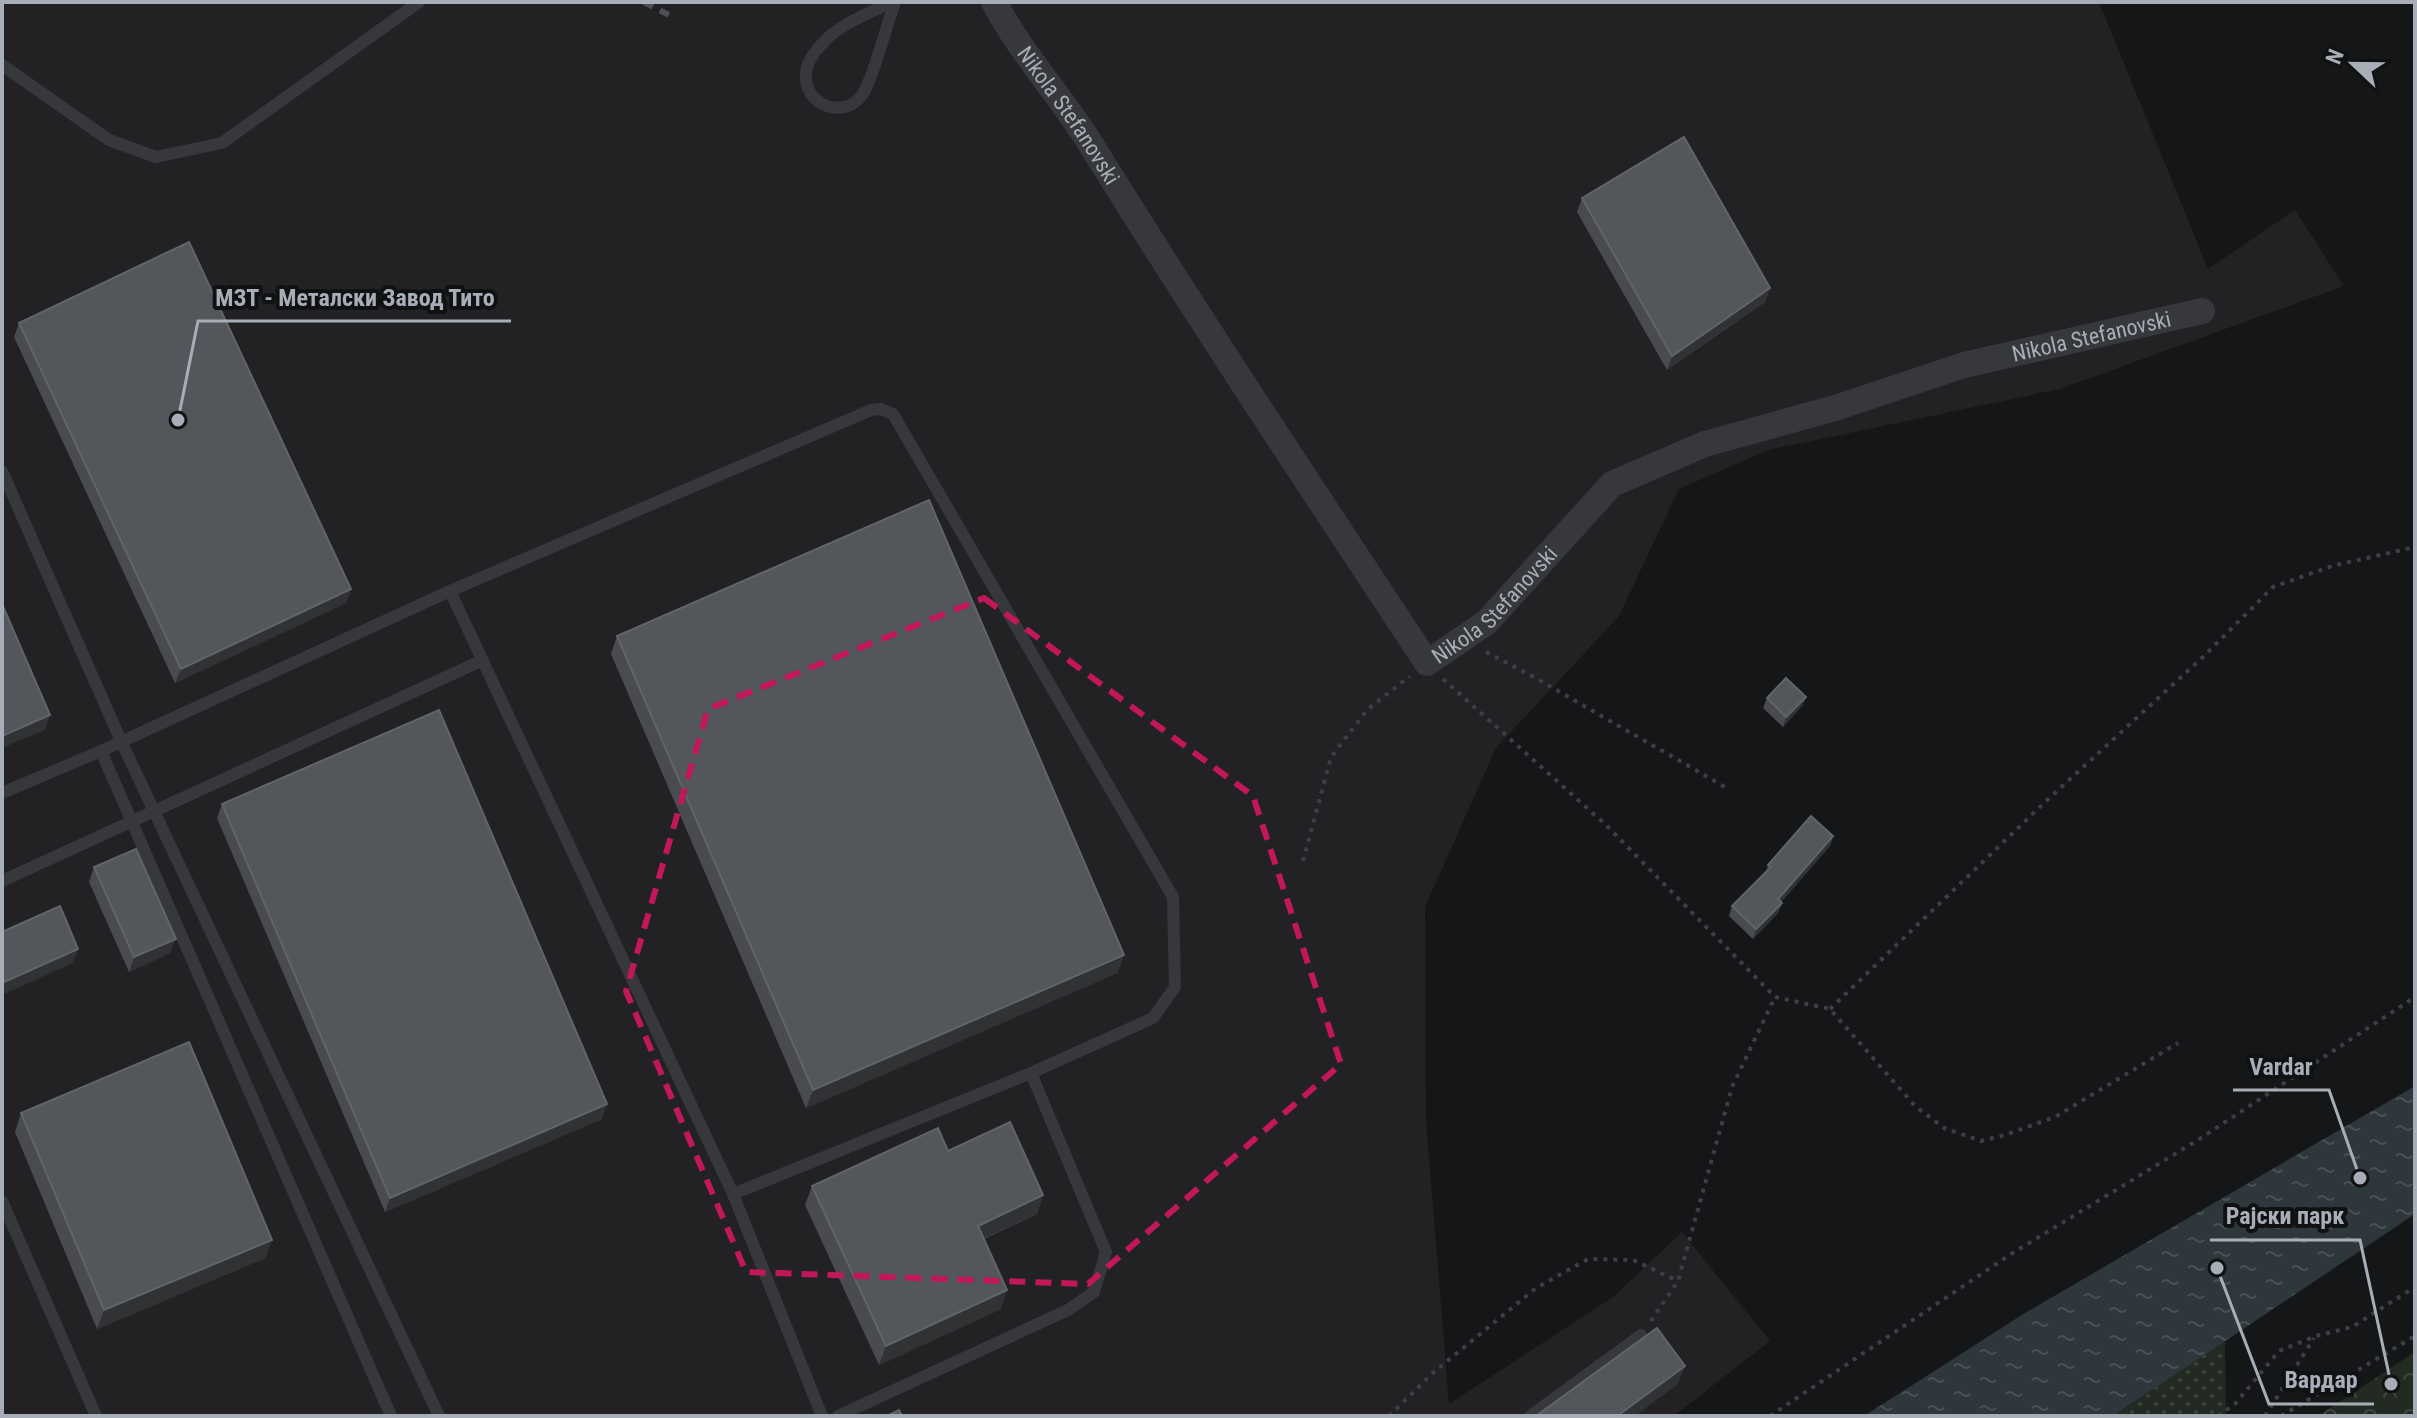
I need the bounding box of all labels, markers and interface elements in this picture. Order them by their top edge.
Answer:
north arrow [2313,24,2393,104]
street label: Nikola Stefanovski [1012,42,1125,189]
text: N [2321,46,2349,68]
callout: МЗТ - Металски Завод Тито [198,273,511,321]
text: МЗТ - Металски Завод Тито [215,284,495,312]
street label: Nikola Stefanovski [2010,306,2173,367]
street label: Nikola Stefanovski [1427,541,1562,669]
callout: Vardar [2233,1042,2329,1090]
text: Vardar [2249,1053,2313,1081]
callout: Рајски парк [2210,1192,2360,1240]
text: Рајски парк [2226,1202,2344,1230]
callout: Вардар [2269,1356,2374,1404]
text: Вардар [2284,1366,2358,1394]

